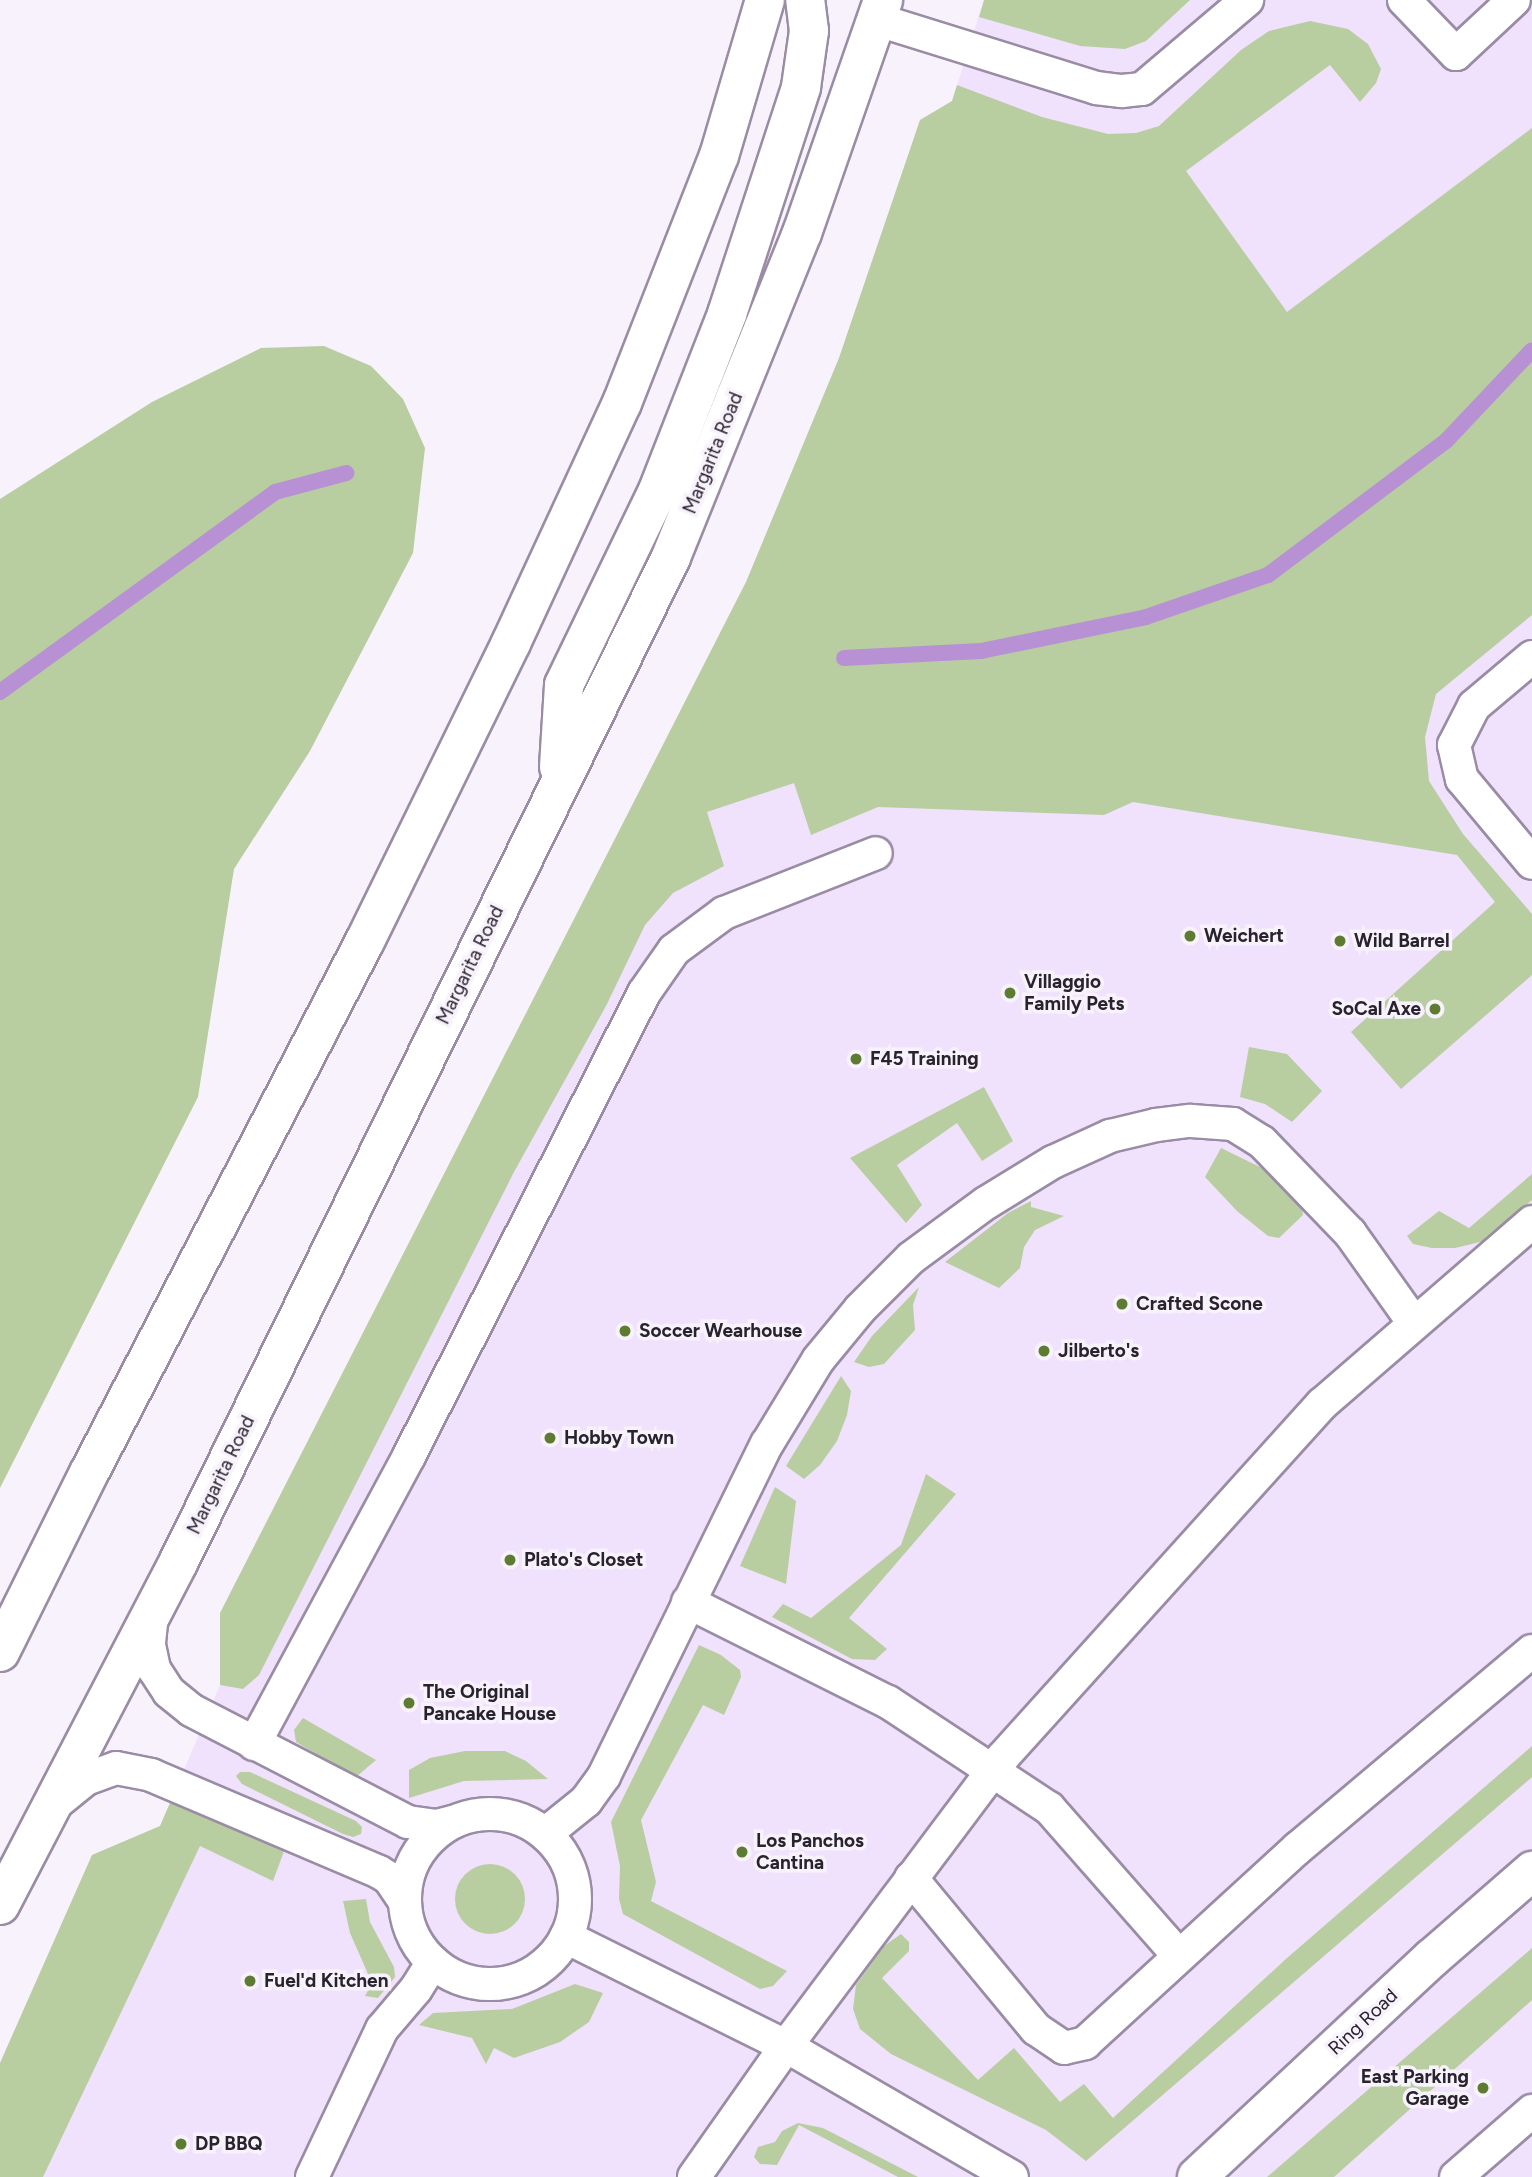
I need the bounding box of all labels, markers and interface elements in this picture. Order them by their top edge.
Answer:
street label: Margarita Road [678,389,748,517]
street label: Margarita Road [431,902,509,1028]
place label: Weichert [1204,925,1284,947]
marker: Weichert [1182,928,1198,944]
place label: Wild Barrel [1354,930,1450,952]
marker: Wild Barrel [1332,933,1348,949]
place label: Villaggio Family Pets [1024,971,1124,1015]
marker: Villaggio Family Pets [1002,985,1018,1001]
place label: SoCal Axe [1331,998,1421,1020]
marker: SoCal Axe [1427,1001,1443,1017]
place label: F45 Training [870,1048,979,1070]
marker: F45 Training [848,1051,864,1067]
place label: Crafted Scone [1136,1293,1263,1315]
marker: Crafted Scone [1114,1296,1130,1312]
place label: Soccer Wearhouse [639,1320,802,1342]
marker: Soccer Wearhouse [617,1323,633,1339]
place label: Jilberto's [1058,1340,1139,1362]
marker: Jilberto's [1036,1343,1052,1359]
street label: Margarita Road [182,1412,260,1538]
place label: Hobby Town [564,1427,674,1449]
marker: Hobby Town [542,1430,558,1446]
place label: Plato's Closet [524,1549,643,1571]
marker: Plato's Closet [502,1552,518,1568]
place label: The Original Pancake House [423,1681,556,1725]
marker: The Original Pancake House [401,1695,417,1711]
place label: Los Panchos Cantina [756,1830,864,1874]
marker: Los Panchos Cantina [734,1844,750,1860]
place label: Fuel'd Kitchen [264,1970,388,1992]
marker: Fuel'd Kitchen [242,1973,258,1989]
street label: Ring Road [1324,1984,1402,2060]
place label: East Parking Garage [1361,2066,1469,2110]
marker: East Parking Garage [1475,2080,1491,2096]
place label: DP BBQ [195,2133,263,2155]
marker: DP BBQ [173,2136,189,2152]

